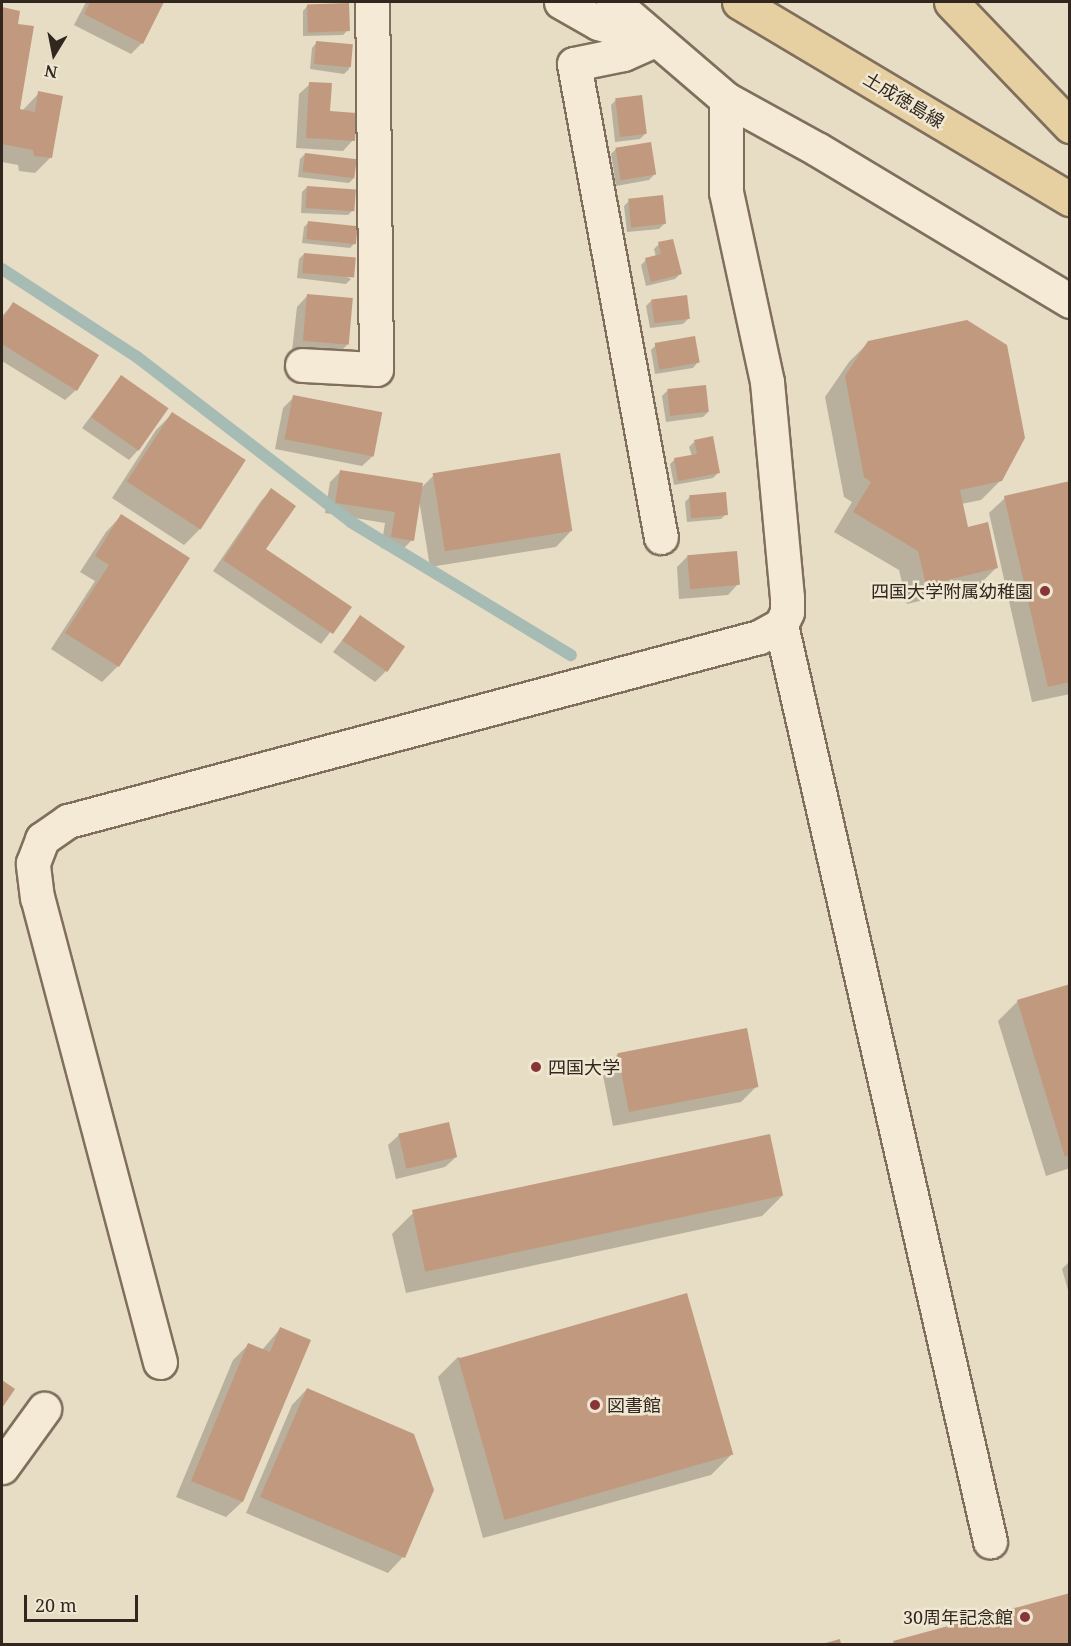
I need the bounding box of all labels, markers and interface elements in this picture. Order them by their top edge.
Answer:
north arrow [24,24,84,84]
text: N [43,60,59,84]
street label: 土成徳島線 [860,68,948,132]
place label: 四国大学附属幼稚園 [871,580,1033,602]
marker: 四国大学附属幼稚園 [1038,584,1052,598]
place label: 四国大学 [548,1056,620,1078]
marker: 四国大学 [529,1060,543,1074]
place label: 図書館 [607,1394,661,1416]
marker: 図書館 [588,1398,602,1412]
scale bar [27,1583,141,1621]
text: 20 m [35,1593,77,1617]
place label: 30周年記念館 [903,1606,1013,1628]
marker: 30周年記念館 [1018,1610,1032,1624]

